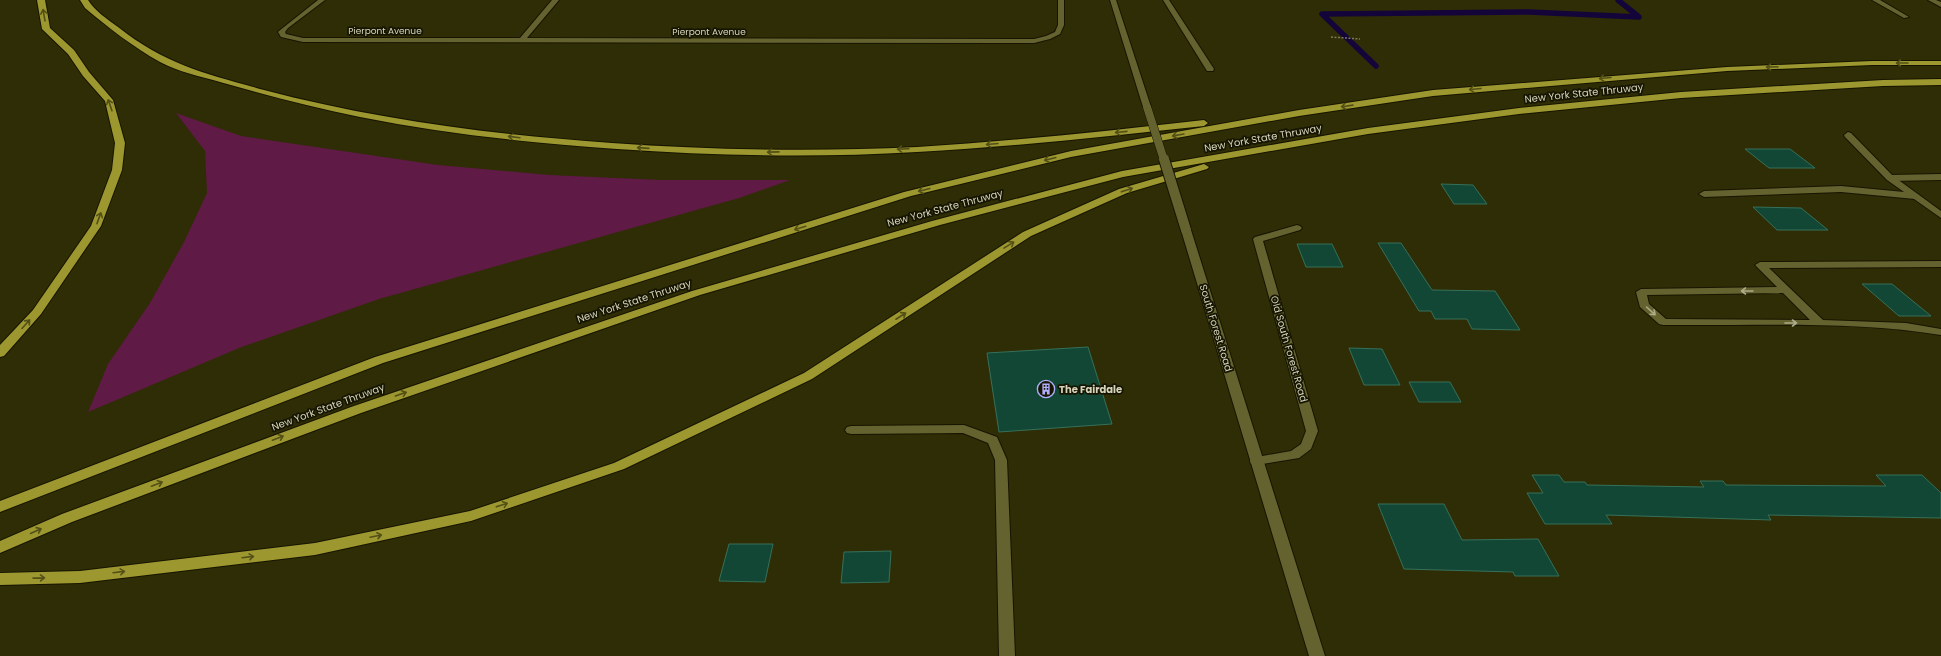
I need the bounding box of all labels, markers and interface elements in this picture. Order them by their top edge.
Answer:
one-way arrow [39,8,47,21]
street label: Pierpont Avenue [348,25,422,37]
street label: Pierpont Avenue [672,26,746,38]
one-way arrow [1896,59,1909,67]
one-way arrow [1766,64,1779,71]
one-way arrow [1599,74,1612,81]
street label: New York State Thruway [1524,79,1644,107]
one-way arrow [1469,86,1482,93]
one-way arrow [105,100,113,112]
one-way arrow [1340,102,1353,110]
street label: New York State Thruway [1203,120,1323,156]
one-way arrow [1115,128,1128,136]
one-way arrow [1172,131,1185,139]
one-way arrow [508,134,521,141]
one-way arrow [986,141,999,148]
one-way arrow [637,144,650,151]
one-way arrow [897,146,910,153]
one-way arrow [767,149,780,156]
one-way arrow [1044,156,1057,163]
street label: New York State Thruway [885,185,1005,231]
one-way arrow [1120,186,1133,193]
one-way arrow [918,187,931,194]
one-way arrow [96,212,104,224]
one-way arrow [794,225,807,232]
one-way arrow [1004,241,1015,249]
street label: New York State Thruway [575,275,693,327]
street label: South Forest Road [1196,283,1236,373]
one-way arrow [1741,287,1754,295]
street label: Old South Forest Road [1267,294,1311,404]
one-way arrow [1646,307,1656,316]
one-way arrow [895,312,907,320]
one-way arrow [1784,319,1797,327]
one-way arrow [21,320,30,330]
street label: New York State Thruway [269,379,387,434]
building icon: The Fairdale [1036,379,1056,399]
place label: The Fairdale [1059,382,1122,397]
one-way arrow [394,389,406,397]
one-way arrow [272,434,284,442]
one-way arrow [150,480,163,487]
one-way arrow [496,501,508,509]
one-way arrow [29,527,41,535]
one-way arrow [369,531,382,539]
one-way arrow [241,553,254,561]
one-way arrow [112,569,125,576]
one-way arrow [32,574,45,582]

